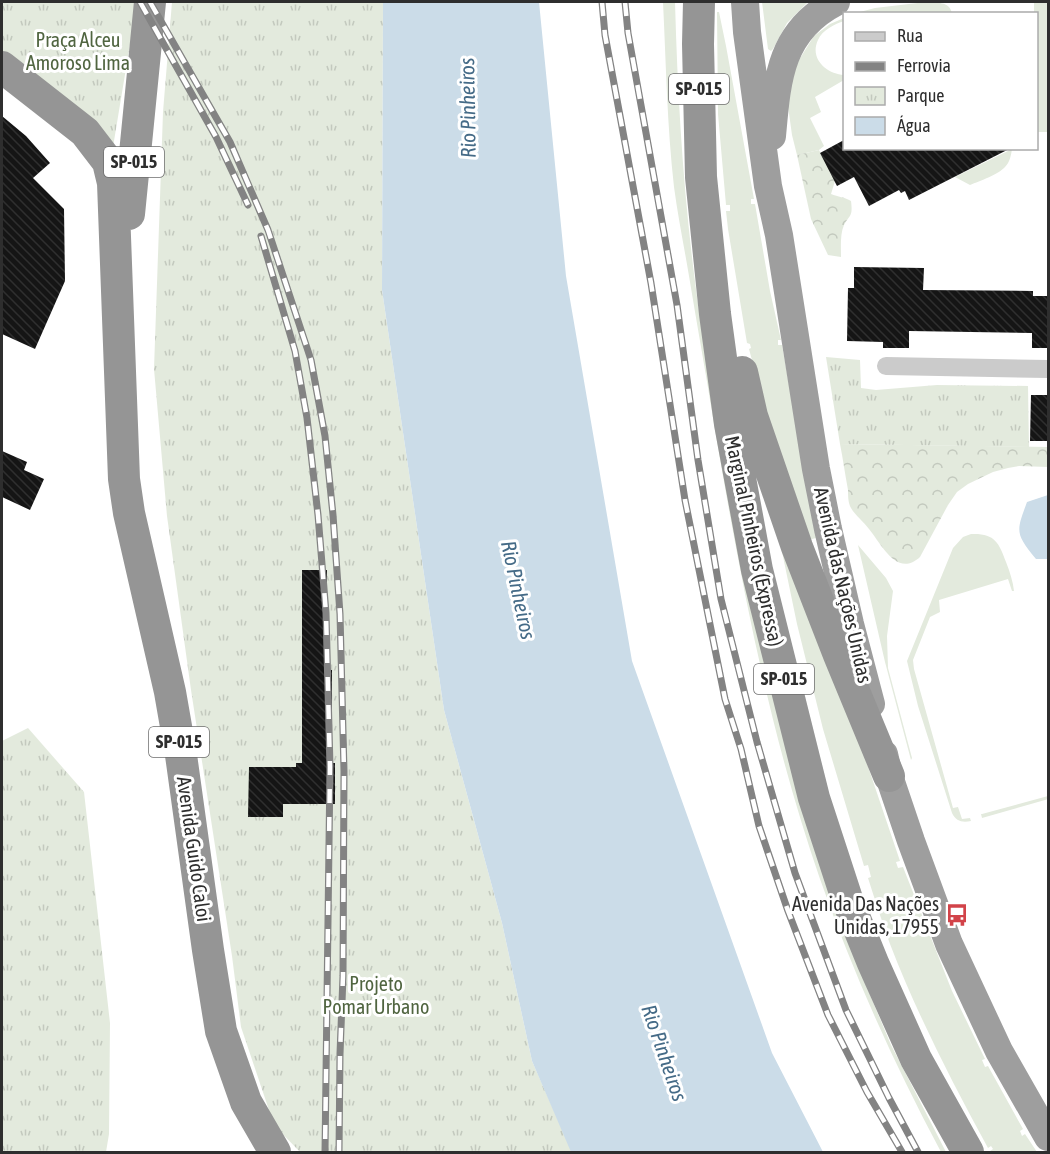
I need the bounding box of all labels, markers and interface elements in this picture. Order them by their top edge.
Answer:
legend [843,12,1038,150]
text: Rua [897,25,923,46]
park label: Praça Alceu Amoroso Lima [26,28,130,74]
text: Ferrovia [897,55,951,76]
water label: Rio Pinheiros [454,58,480,158]
road number: SP-015 [669,74,729,104]
text: Parque [897,85,945,106]
text: Água [897,115,931,136]
road number: SP-015 [104,147,164,177]
street label: Marginal Pinheiros (Expressa) [721,434,788,648]
street label: Avenida das Nações Unidas [810,485,877,685]
water label: Rio Pinheiros [497,538,541,641]
road number: SP-015 [754,664,814,694]
road number: SP-015 [149,727,209,757]
street label: Avenida Guido Caloi [173,775,216,923]
place label: Avenida Das Nações Unidas, 17955 [792,892,939,938]
bus stop icon: Avenida Das Nações Unidas, 17955 [944,902,970,928]
park label: Projeto Pomar Urbano [323,972,429,1018]
water label: Rio Pinheiros [637,1001,693,1104]

